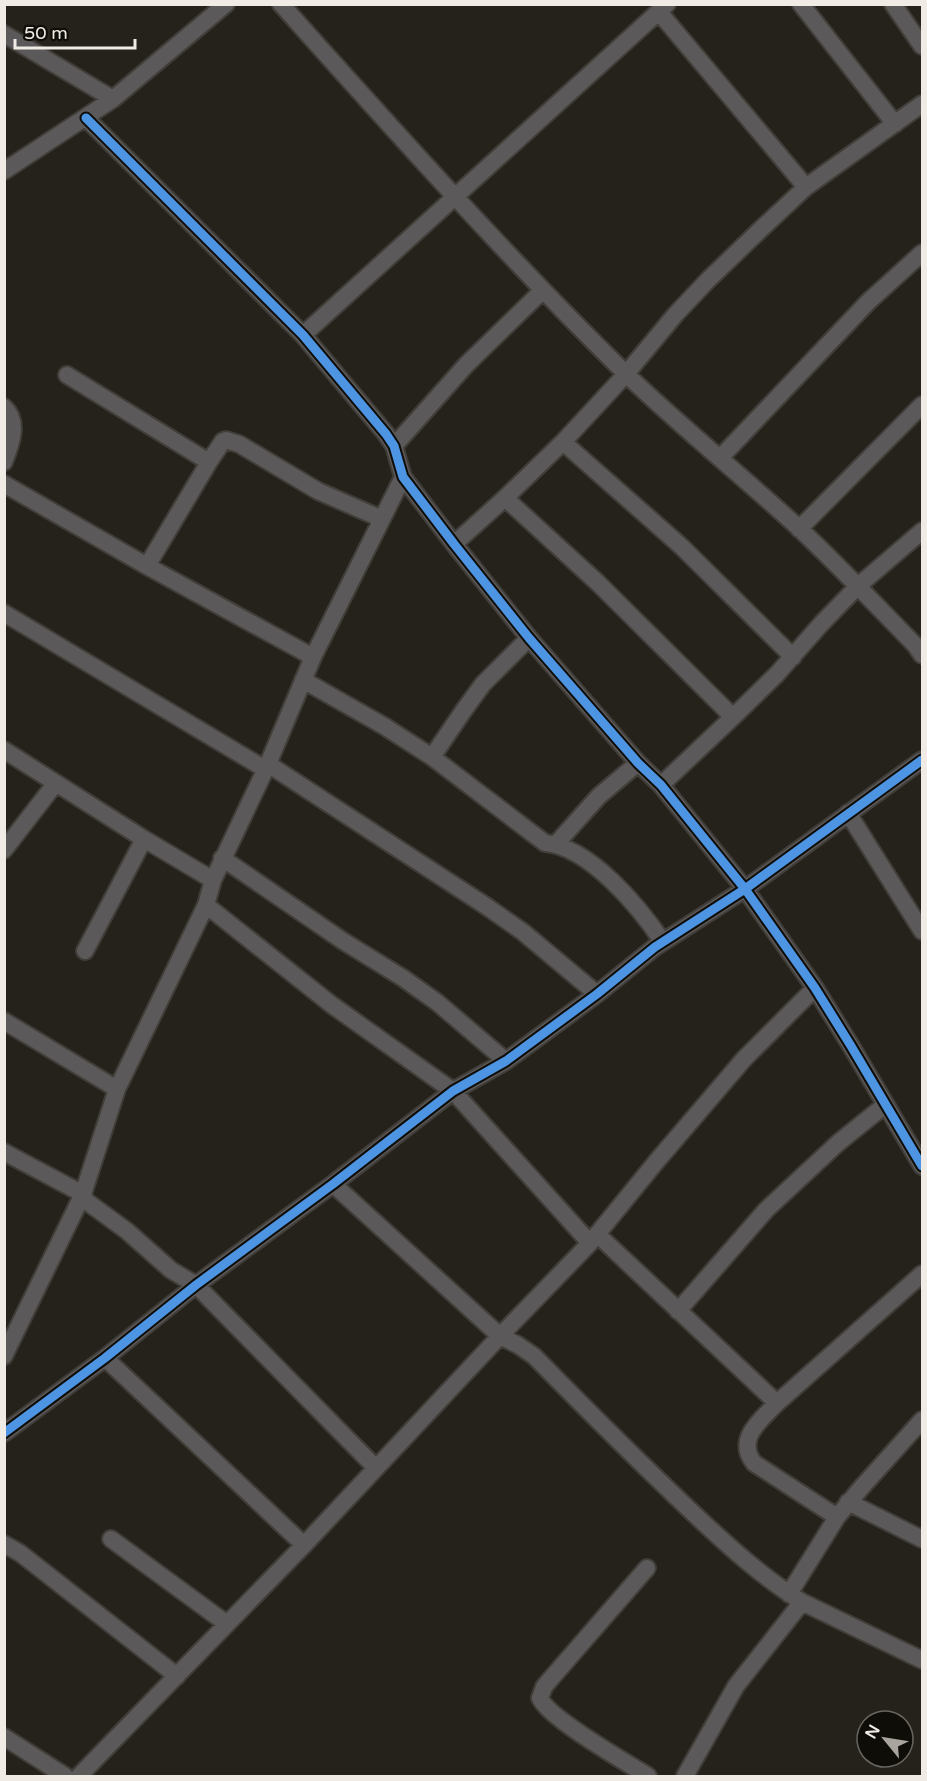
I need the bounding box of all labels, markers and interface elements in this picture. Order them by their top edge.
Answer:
scale bar [15,12,135,50]
text: 50 m [24,22,68,44]
north arrow [855,1709,915,1769]
text: N [861,1721,885,1743]

